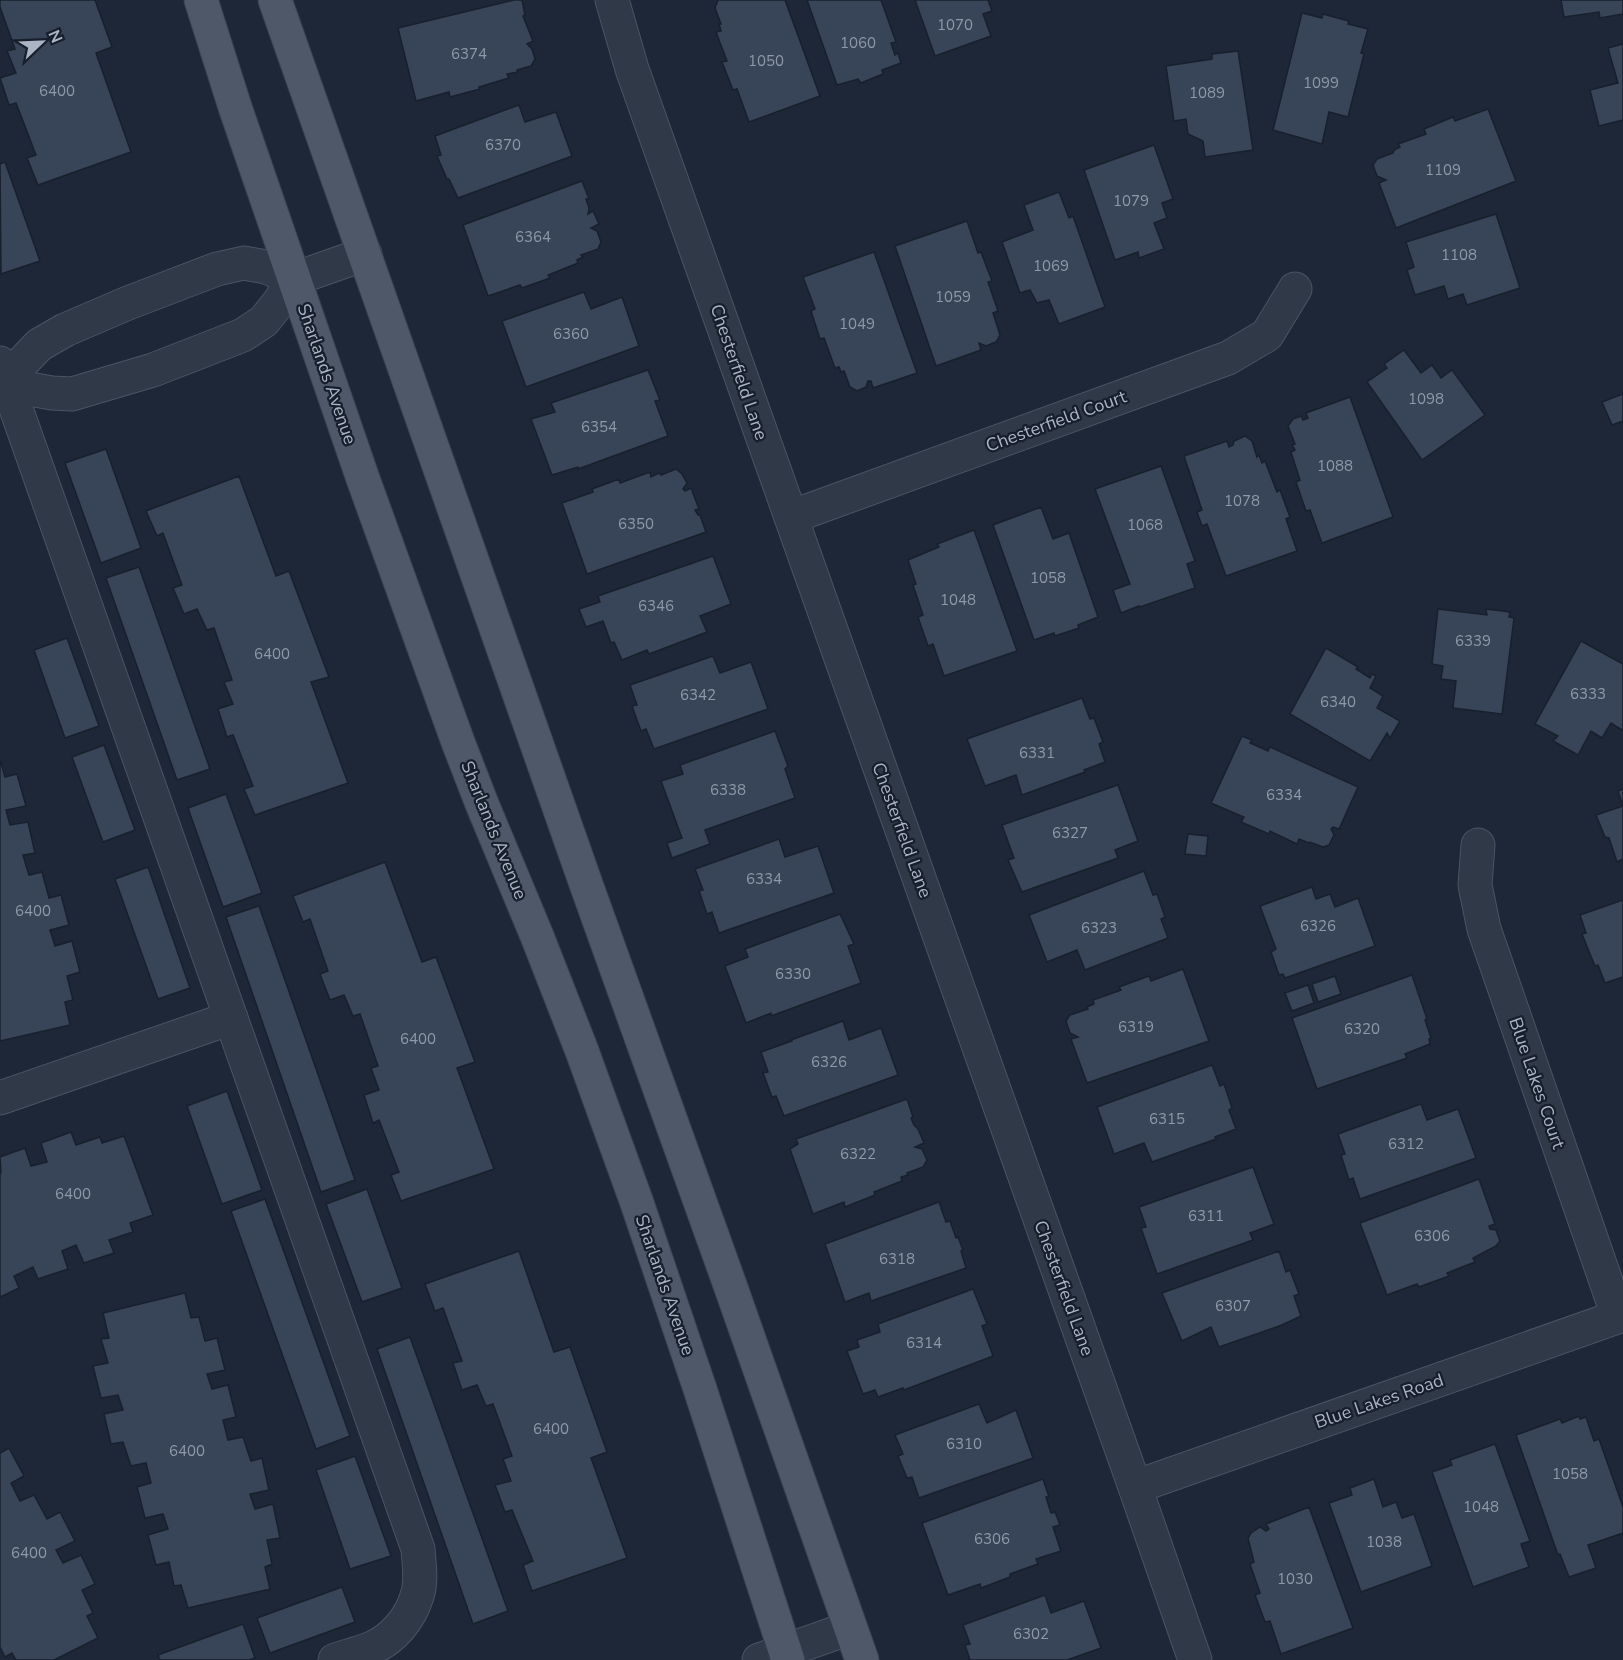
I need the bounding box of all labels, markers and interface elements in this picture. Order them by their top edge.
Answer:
north arrow [12,12,72,72]
house number: 1070 [937,15,973,35]
text: N [42,27,67,46]
house number: 1060 [840,33,876,53]
house number: 6374 [451,44,487,64]
house number: 1050 [748,51,784,71]
house number: 1099 [1303,73,1339,93]
house number: 6400 [39,81,75,101]
house number: 1089 [1189,83,1225,103]
house number: 6370 [485,135,521,155]
house number: 1109 [1425,160,1461,180]
house number: 1079 [1113,191,1149,211]
house number: 6364 [515,227,551,247]
house number: 1108 [1441,245,1477,265]
house number: 1069 [1033,256,1069,276]
house number: 1059 [935,287,971,307]
street label: Sharlands Avenue [292,300,362,448]
street label: Chesterfield Lane [704,301,774,443]
house number: 1049 [839,314,875,334]
house number: 6360 [553,324,589,344]
street label: Chesterfield Court [982,384,1130,458]
house number: 1098 [1408,389,1444,409]
house number: 6354 [581,417,617,437]
house number: 1088 [1317,456,1353,476]
house number: 1078 [1224,491,1260,511]
house number: 6350 [618,514,654,534]
house number: 1068 [1127,515,1163,535]
house number: 1058 [1030,568,1066,588]
house number: 1048 [940,590,976,610]
house number: 6346 [638,596,674,616]
house number: 6339 [1455,631,1491,651]
house number: 6400 [254,644,290,664]
house number: 6333 [1570,684,1606,704]
house number: 6342 [680,685,716,705]
house number: 6340 [1320,692,1356,712]
house number: 6331 [1019,743,1055,763]
street label: Sharlands Avenue [455,757,533,903]
street label: Chesterfield Lane [866,759,938,901]
house number: 6338 [710,780,746,800]
house number: 6334 [1266,785,1302,805]
house number: 6327 [1052,823,1088,843]
house number: 6334 [746,869,782,889]
house number: 6400 [15,901,51,921]
house number: 6326 [1300,916,1336,936]
house number: 6323 [1081,918,1117,938]
house number: 6330 [775,964,811,984]
street label: Blue Lakes Court [1503,1014,1571,1153]
house number: 6319 [1118,1017,1154,1037]
house number: 6320 [1344,1019,1380,1039]
house number: 6400 [400,1029,436,1049]
house number: 6326 [811,1052,847,1072]
house number: 6315 [1149,1109,1185,1129]
house number: 6312 [1388,1134,1424,1154]
house number: 6322 [840,1144,876,1164]
house number: 6400 [55,1184,91,1204]
house number: 6311 [1188,1206,1224,1226]
street label: Sharlands Avenue [630,1211,700,1359]
street label: Chesterfield Lane [1028,1217,1100,1359]
house number: 6306 [1414,1226,1450,1246]
house number: 6318 [879,1249,915,1269]
house number: 6307 [1215,1296,1251,1316]
house number: 6314 [906,1333,942,1353]
street label: Blue Lakes Road [1311,1368,1447,1434]
house number: 6400 [533,1419,569,1439]
house number: 6310 [946,1434,982,1454]
house number: 6400 [169,1441,205,1461]
house number: 1058 [1552,1464,1588,1484]
house number: 1048 [1463,1497,1499,1517]
house number: 6306 [974,1529,1010,1549]
house number: 1038 [1366,1532,1402,1552]
house number: 6400 [11,1543,47,1563]
house number: 1030 [1277,1569,1313,1589]
house number: 6302 [1013,1624,1049,1644]

